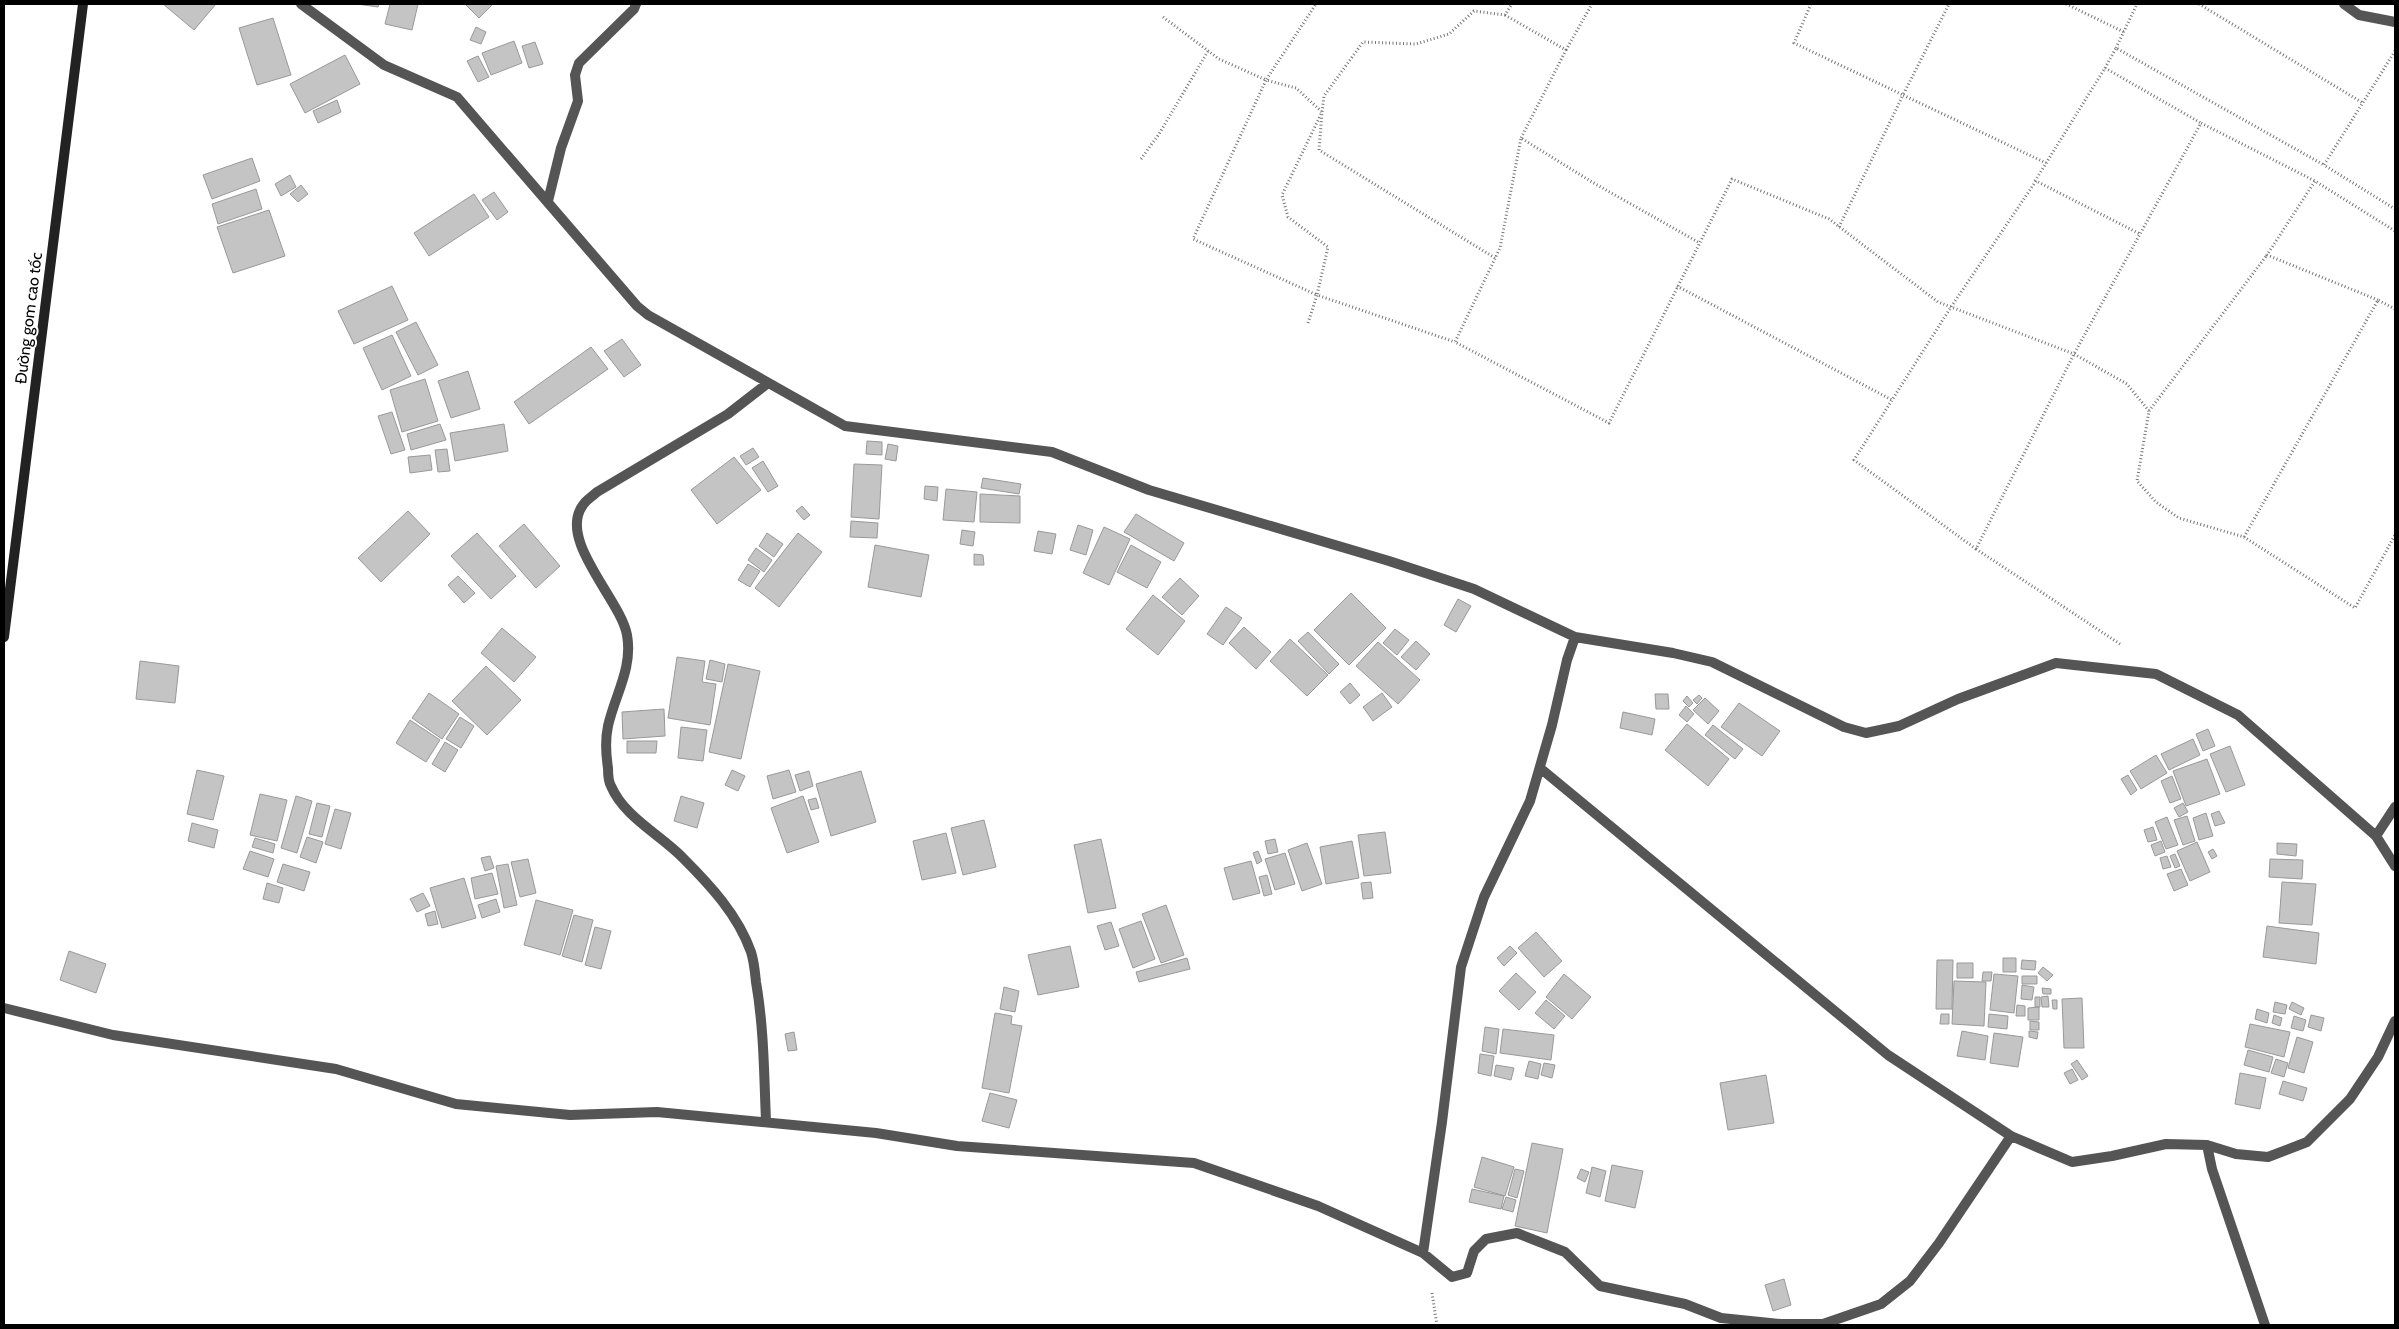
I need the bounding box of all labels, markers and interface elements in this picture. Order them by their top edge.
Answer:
street label: Đường gom cao tốc [11,251,46,385]

